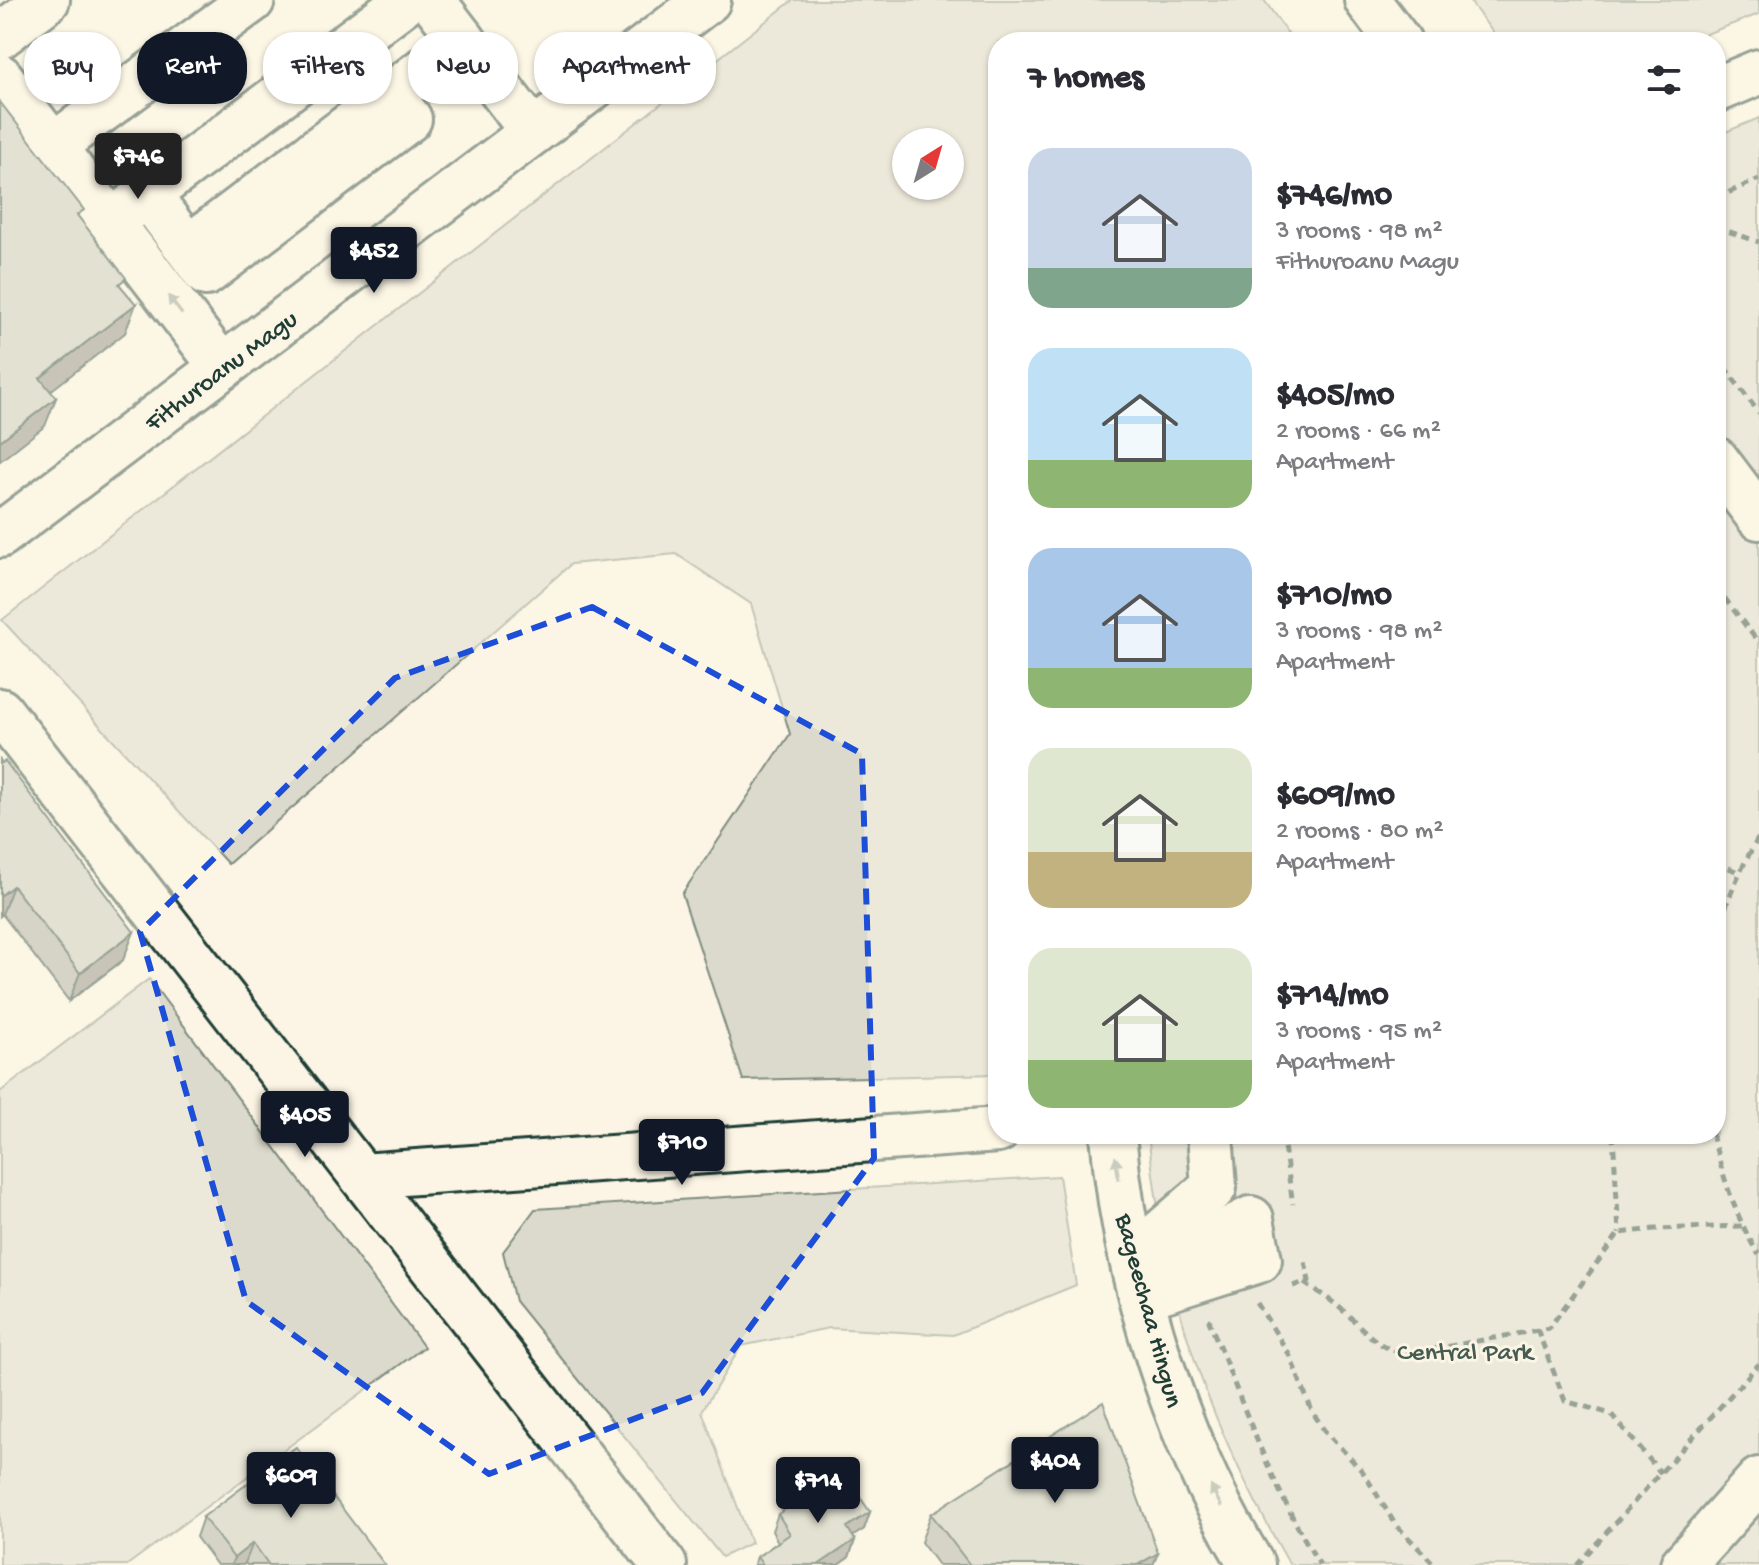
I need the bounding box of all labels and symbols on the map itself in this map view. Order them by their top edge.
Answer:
north arrow [892,128,964,200]
pin: $746 [91,133,185,201]
pin: $452 [327,227,421,295]
one-way arrow [167,295,183,315]
street label: Fithuroanu Magu [139,305,305,441]
pin: $405 [258,1091,352,1159]
pin: $710 [635,1119,729,1187]
one-way arrow [1110,1155,1123,1180]
street label: Bageechaa Hingun [1106,1210,1188,1412]
park label: Central Park [1397,1339,1535,1370]
pin: $404 [1008,1437,1102,1505]
pin: $609 [244,1452,338,1520]
pin: $714 [771,1457,865,1525]
one-way arrow [1209,1484,1222,1507]

